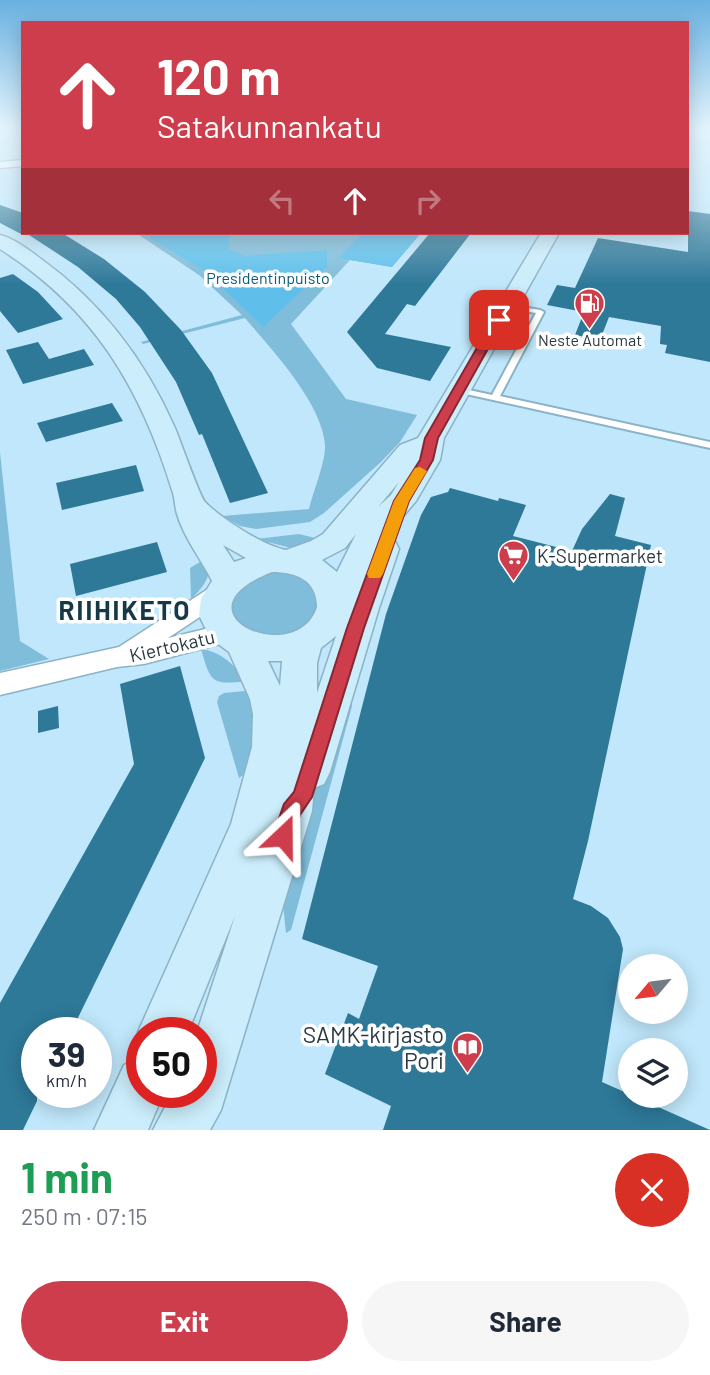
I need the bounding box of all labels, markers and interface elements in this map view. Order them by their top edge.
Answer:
text: 120 m [157,46,280,105]
icon: ahead [42,49,133,140]
text: Satakunnankatu [157,106,382,144]
icon: left [263,182,301,220]
icon: ahead [336,182,374,220]
icon: right [409,182,447,220]
park label: Presidentinpuisto [206,268,330,287]
fuel station icon: Neste Automat [573,286,607,330]
pin [469,290,529,350]
icon: arrive [480,301,518,339]
place label: Neste Automat [538,330,642,349]
supermarket icon: K-Supermarket [497,539,531,583]
place label: K-Supermarket [537,544,663,567]
district label: RIIHIKETO [59,594,191,625]
street label: Kiertokatu [127,625,217,666]
position arrow [246,799,320,873]
north arrow [618,954,688,1024]
map controls [618,954,688,1108]
speed limit sign: 50 [126,1017,217,1108]
place label: SAMK-kirjasto Pori [303,1020,444,1074]
library icon: SAMK-kirjasto Pori [450,1031,484,1075]
text: 39 [48,1032,85,1074]
button: layers [618,1038,688,1108]
text: km/h [46,1069,87,1091]
text: 1 min [21,1151,113,1201]
button: close [615,1153,689,1227]
text: 250 m · 07:15 [21,1202,147,1230]
button: Exit [21,1281,348,1361]
button: Share [362,1281,689,1361]

